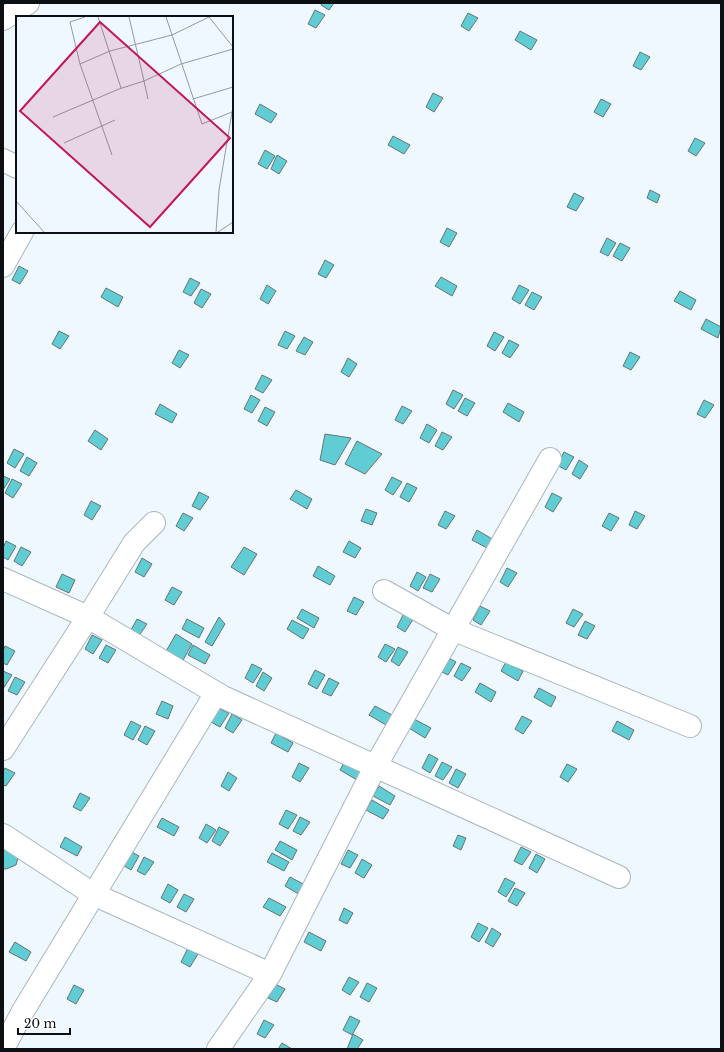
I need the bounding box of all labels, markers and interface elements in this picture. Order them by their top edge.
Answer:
inset map [16,16,233,233]
scale bar [18,1010,70,1036]
text: 20 m [24,1016,56,1031]

